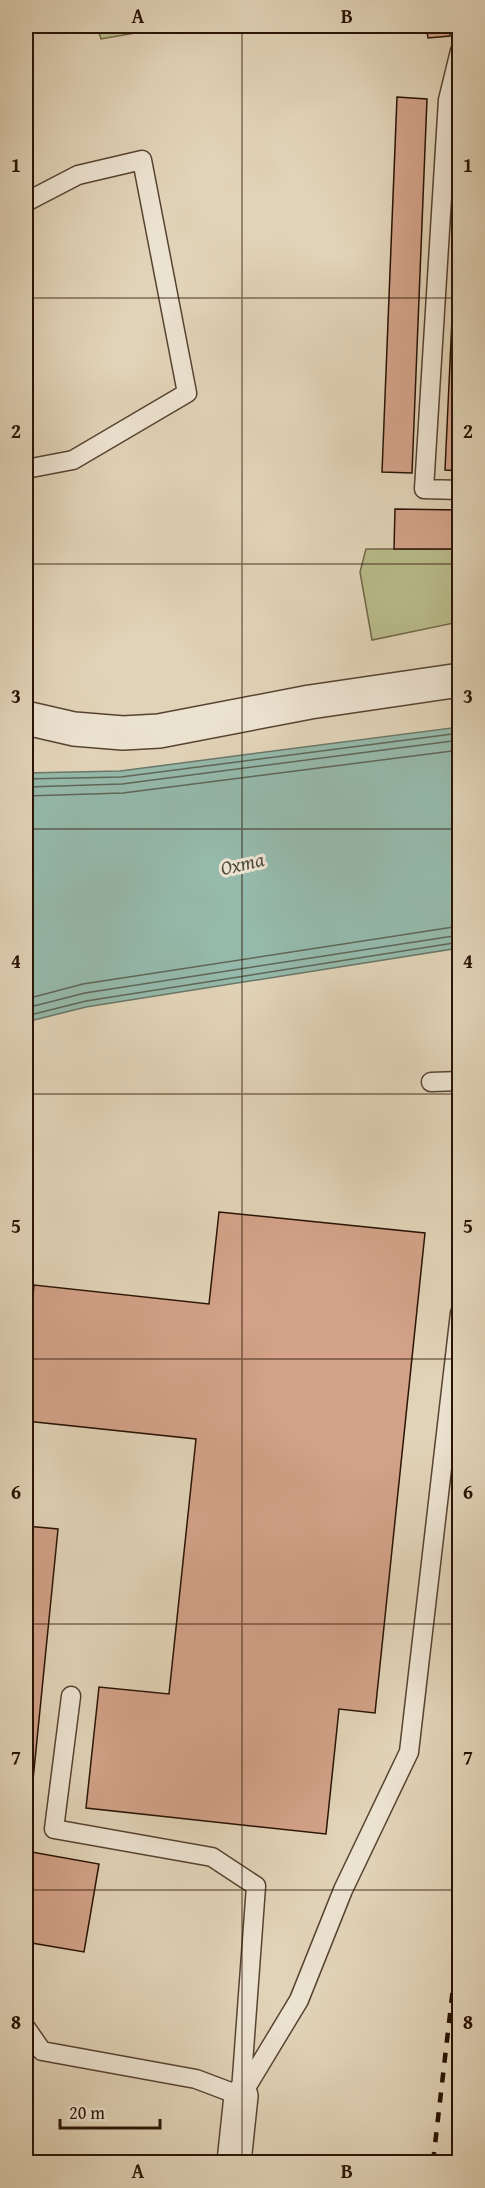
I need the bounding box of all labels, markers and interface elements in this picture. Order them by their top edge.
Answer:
text: A [132,1,145,30]
text: B [341,1,353,30]
text: 1 [11,150,21,179]
text: 1 [463,150,473,179]
text: 2 [11,416,21,445]
text: 2 [463,416,473,445]
text: 3 [11,681,21,710]
text: 3 [463,681,473,710]
water label: Охта [217,844,267,882]
text: 4 [11,946,21,975]
text: 4 [463,946,473,975]
text: 5 [11,1211,21,1240]
text: 5 [463,1211,473,1240]
text: 6 [11,1477,21,1506]
text: 6 [463,1477,473,1506]
text: 7 [11,1742,21,1771]
text: 7 [463,1742,473,1771]
text: 8 [11,2007,21,2036]
text: 8 [463,2007,473,2036]
scale bar [60,2092,160,2130]
text: 20 m [69,2099,105,2126]
text: A [132,2156,145,2185]
text: B [341,2156,353,2185]

